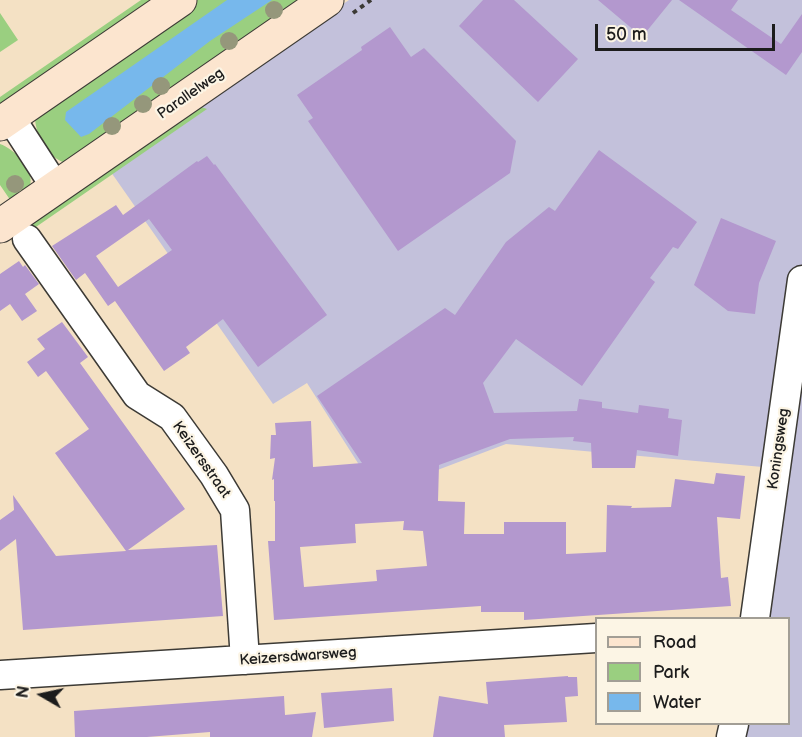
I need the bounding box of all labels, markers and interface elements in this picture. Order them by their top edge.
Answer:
scale bar [598,12,778,50]
text: 50 m [606,24,647,45]
street label: Parallelweg [154,64,228,124]
street label: Koningsweg [764,407,794,491]
street label: Keizersstraat [168,418,234,502]
legend [595,617,790,725]
text: Road [653,632,697,653]
street label: Keizersdwarsweg [239,644,357,670]
text: Park [653,662,689,683]
north arrow [12,665,72,725]
text: N [13,685,34,700]
text: Water [653,692,701,713]

